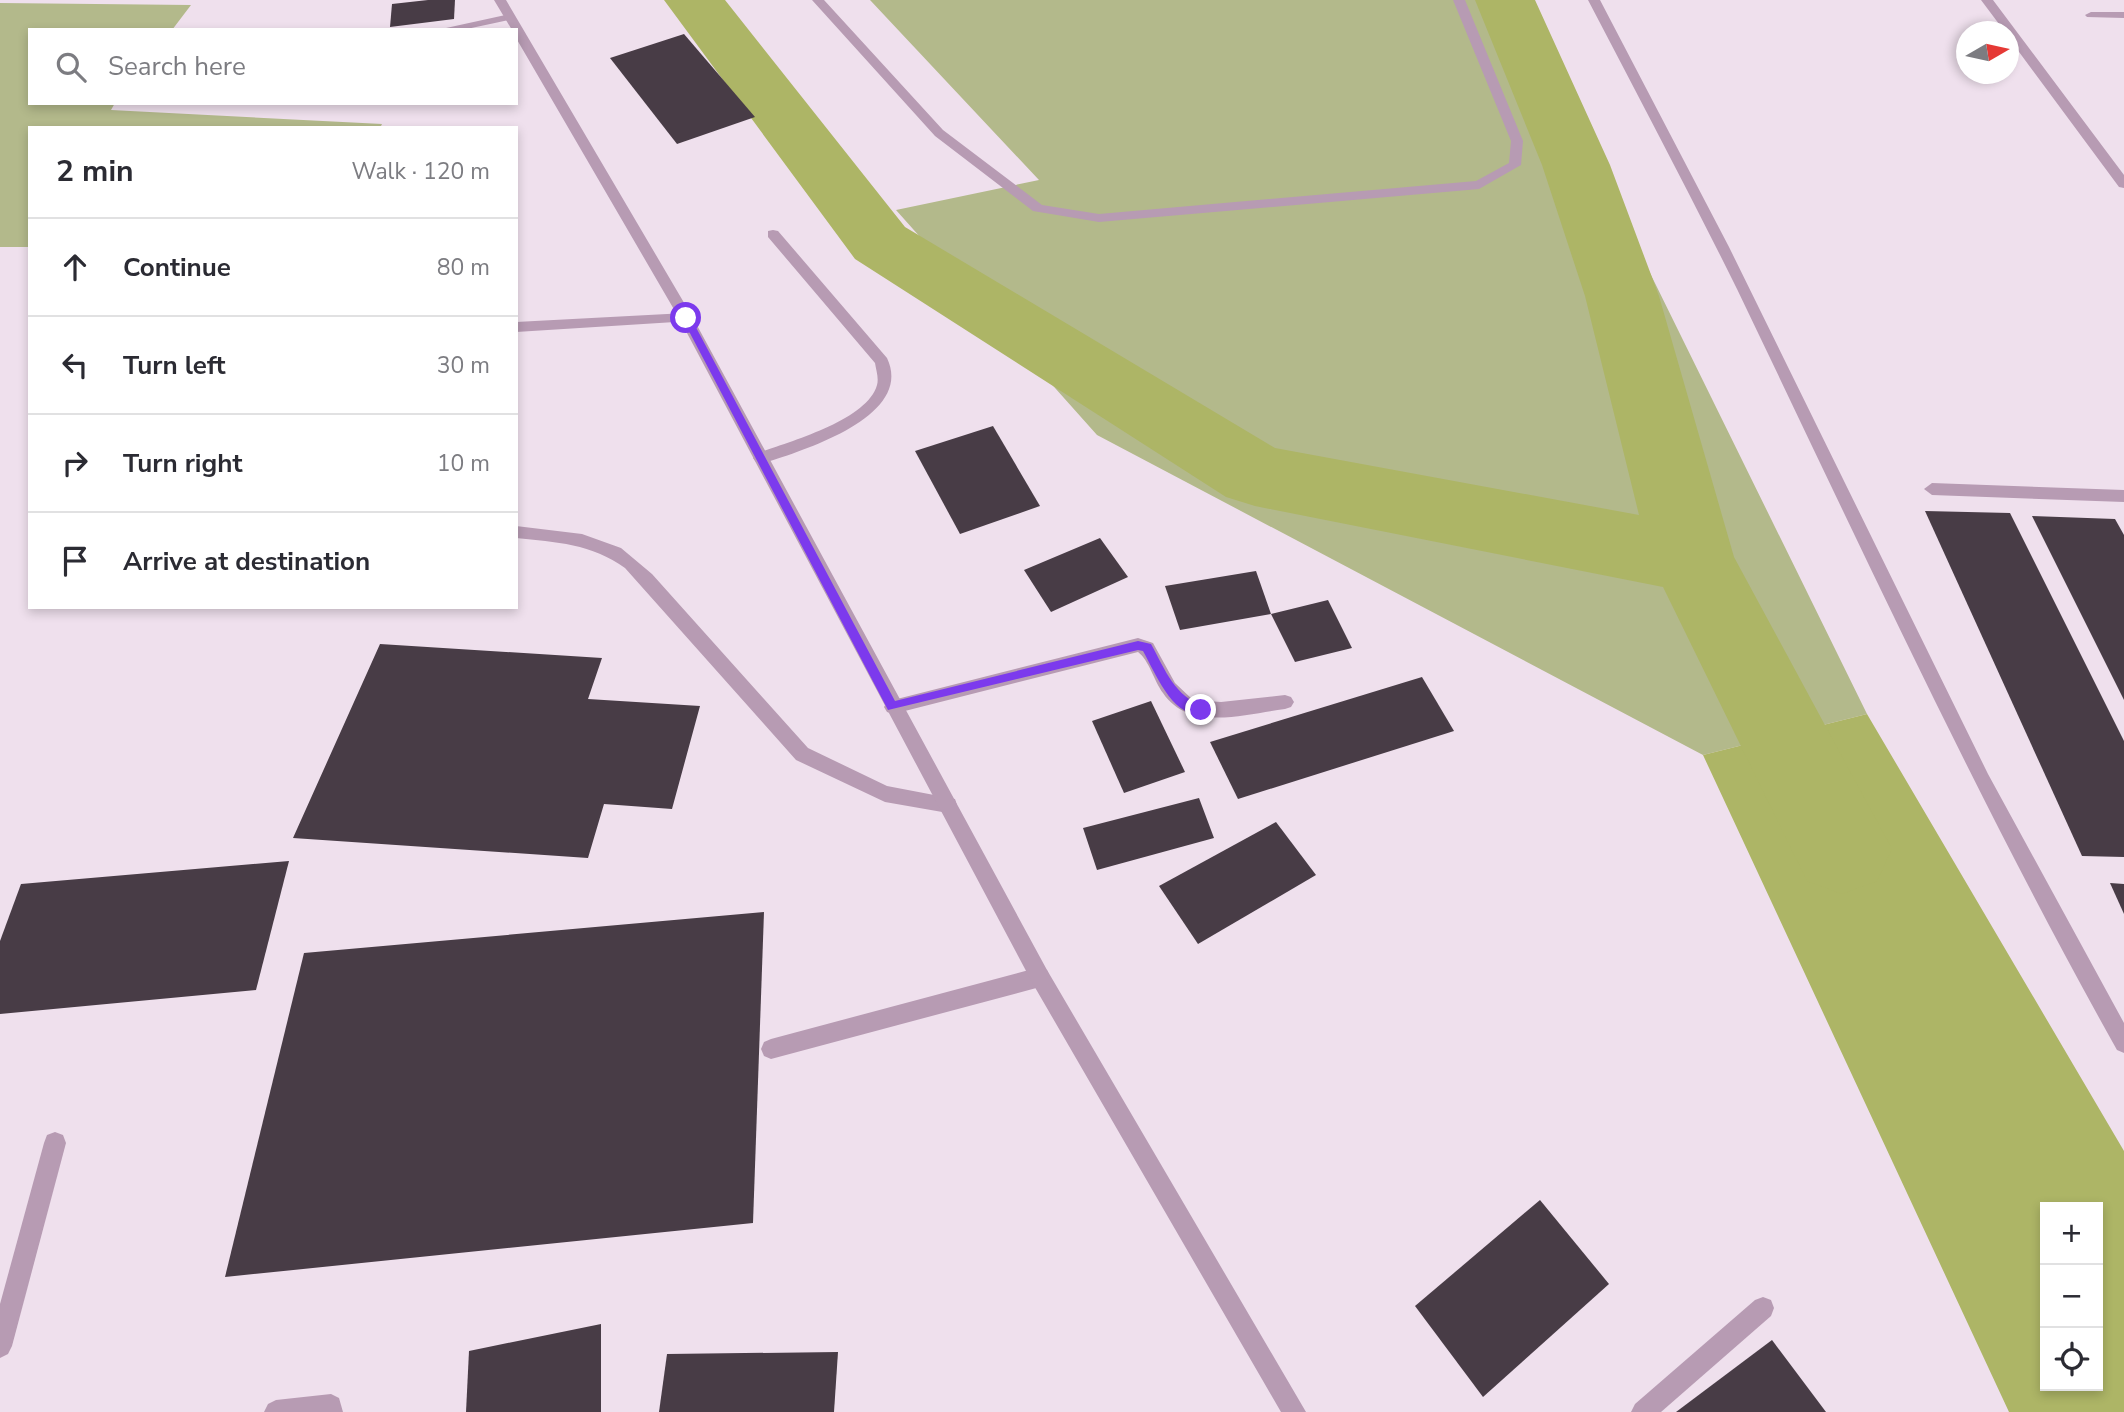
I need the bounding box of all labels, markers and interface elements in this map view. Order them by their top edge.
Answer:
north arrow [1956,21,2019,84]
search box [28,28,518,105]
icon: search [52,48,90,86]
text: Search here [108,49,246,84]
text: 2 min [56,151,134,192]
text: Walk · 120 m [351,156,490,187]
icon: ahead [56,248,94,286]
text: Continue [123,250,231,285]
text: 80 m [437,252,490,283]
route start [670,302,701,333]
icon: left [56,346,94,384]
text: Turn left [123,348,226,383]
text: 30 m [437,350,490,381]
icon: right [56,444,94,482]
text: Turn right [123,446,242,481]
text: 10 m [437,448,490,479]
icon: arrive [56,542,94,580]
text: Arrive at destination [123,544,370,579]
route end [1185,694,1216,725]
map controls [2040,1202,2103,1391]
button: + [2040,1202,2103,1265]
button: − [2040,1265,2103,1328]
button: locate [2040,1328,2103,1391]

